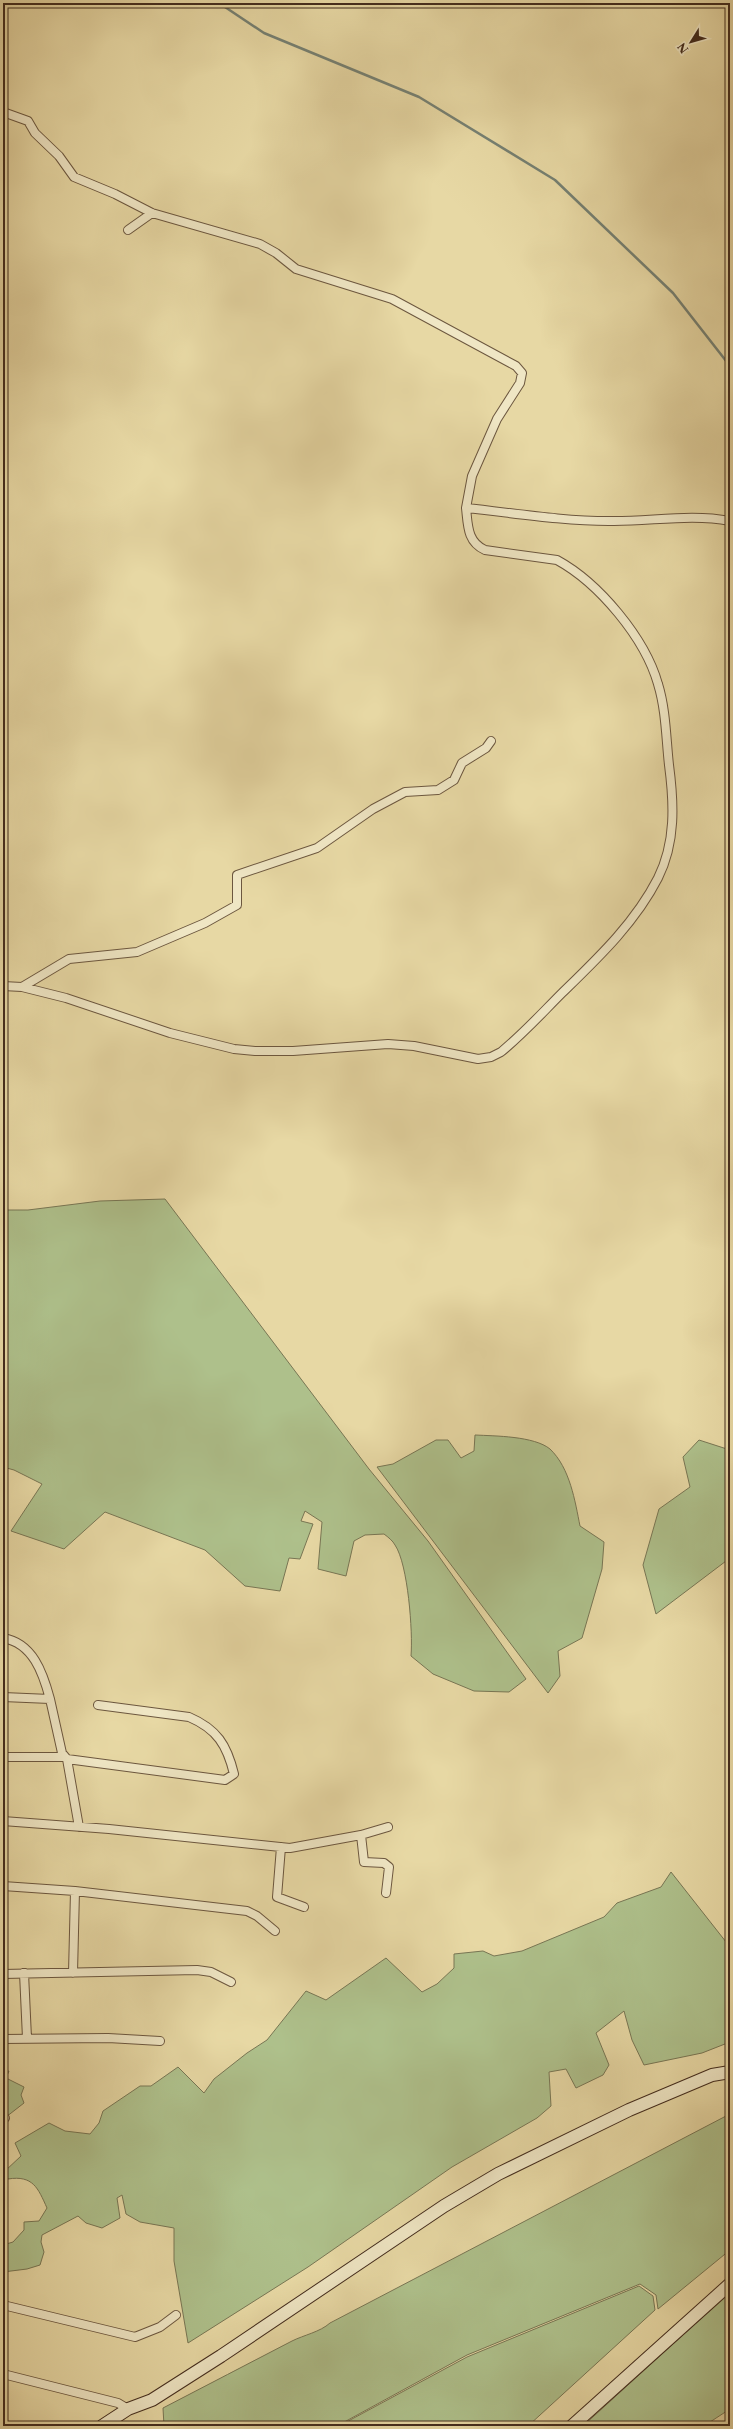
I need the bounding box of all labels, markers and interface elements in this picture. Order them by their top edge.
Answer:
north arrow [671,22,711,62]
text: N [674,40,691,56]

